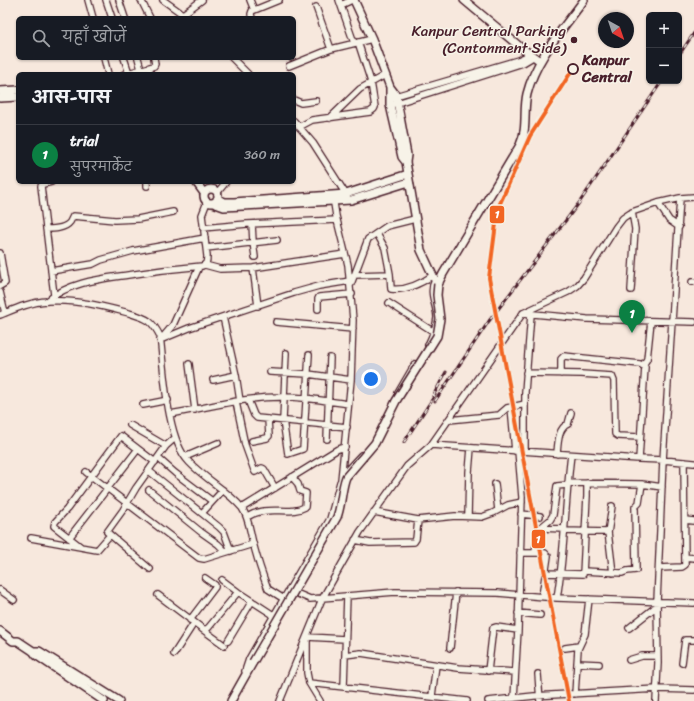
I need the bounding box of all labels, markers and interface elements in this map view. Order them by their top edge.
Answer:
north arrow [598,12,634,48]
map controls [646,12,682,84]
button: + [646,12,682,48]
search box [16,16,296,60]
place label: Kanpur Central Parking (Contonment Side) [412,18,567,61]
text: यहाँ खोजें [62,24,127,50]
icon: search [30,27,52,49]
marker: Kanpur Central Parking (Contonment Side) [569,35,579,45]
place label: Kanpur Central [581,47,632,90]
button: − [646,48,682,84]
marker: Kanpur Central [567,63,579,75]
text: आस-पास [32,82,111,112]
text: trial [70,128,99,154]
text: 1 [42,143,48,166]
text: 360 m [244,143,280,166]
text: सुपरमार्केट [70,155,132,178]
line badge: 1 [489,205,505,224]
text: 1 [495,205,500,224]
pin: 1 [619,300,645,333]
your location [361,369,381,389]
line badge: 1 [531,529,546,549]
text: 1 [536,530,541,549]

